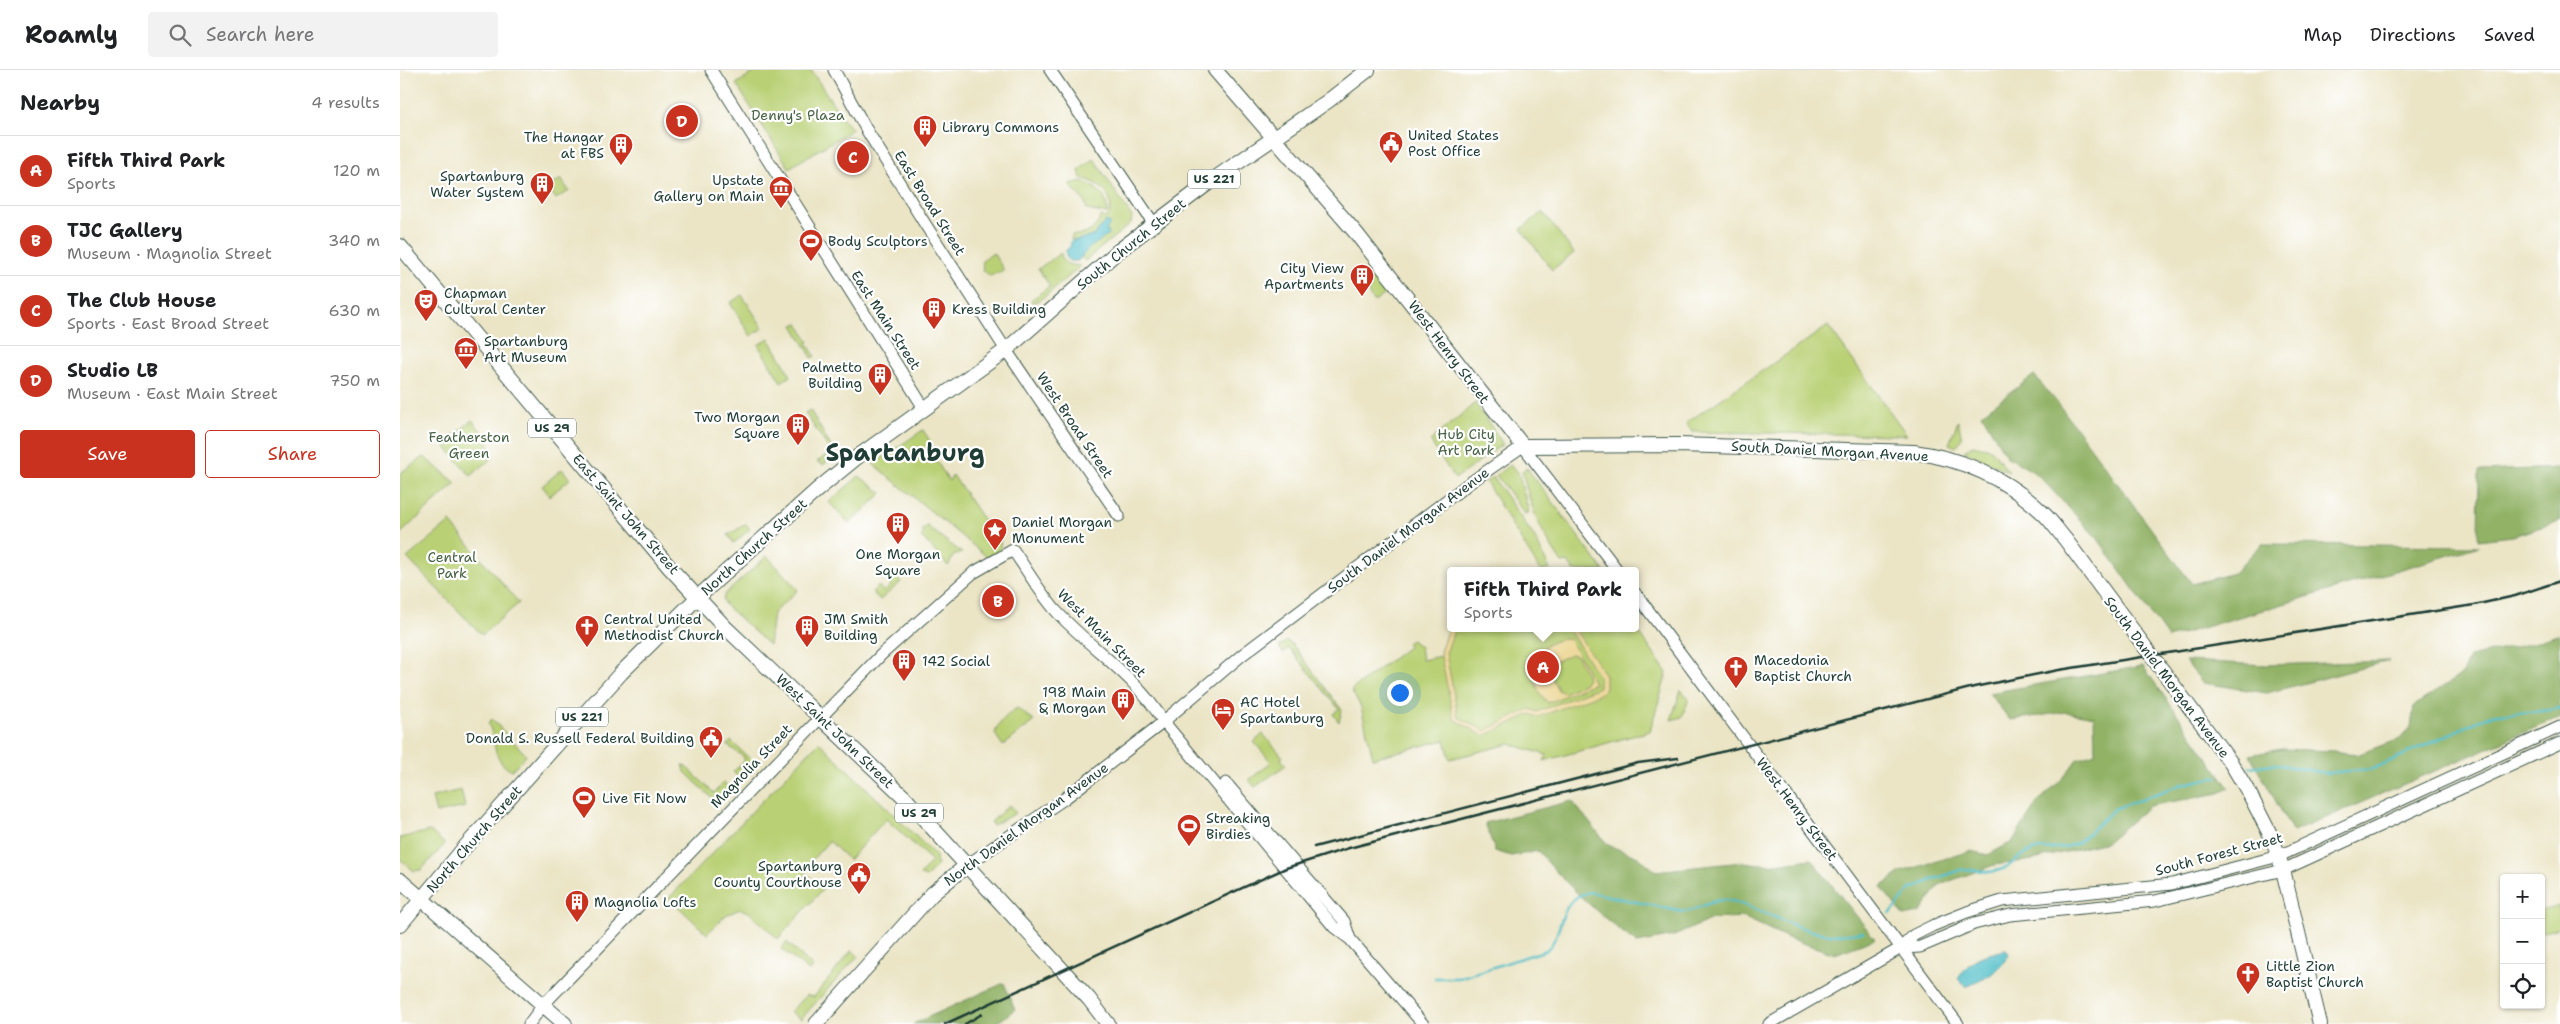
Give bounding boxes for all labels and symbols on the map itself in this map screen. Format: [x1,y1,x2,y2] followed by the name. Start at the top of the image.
[666,102,698,140] pin: D
[751,106,845,124] park label: Denny's Plaza
[912,114,938,148] building icon: Library Commons
[942,118,1059,136] place label: Library Commons
[1408,126,1499,160] place label: United States Post Office
[524,128,604,162] place label: The Hangar at FBS
[1378,130,1404,164] public building icon: United States Post Office
[608,132,634,166] building icon: The Hangar at FBS
[837,138,869,176] pin: C
[890,147,970,259] street label: East Broad Street
[430,167,524,201] place label: Spartanburg Water System
[1188,170,1240,188] road number: US 221
[529,171,555,205] building icon: Spartanburg Water System
[654,171,764,205] place label: Upstate Gallery on Main
[768,175,794,209] museum icon: Upstate Gallery on Main
[1073,194,1189,294] street label: South Church Street
[798,228,824,262] sports icon: Body Sculptors
[828,232,928,250] place label: Body Sculptors
[1264,259,1344,293] place label: City View Apartments
[1349,263,1375,297] building icon: City View Apartments
[847,267,925,373] street label: East Main Street
[444,284,547,318] place label: Chapman Cultural Center
[413,288,439,322] theatre icon: Chapman Cultural Center
[921,296,947,330] building icon: Kress Building
[1404,297,1494,407] street label: West Henry Street
[952,300,1046,318] place label: Kress Building
[484,332,568,366] place label: Spartanburg Art Museum
[453,336,479,370] museum icon: Spartanburg Art Museum
[802,358,862,392] place label: Palmetto Building
[867,362,893,396] building icon: Palmetto Building
[1033,369,1117,481] street label: West Broad Street
[694,408,780,442] place label: Two Morgan Square
[785,412,811,446] building icon: Two Morgan Square
[528,418,576,438] road number: US 29
[1437,425,1495,459] park label: Hub City Art Park
[428,428,510,462] park label: Featherston Green
[826,437,985,469] district label: Spartanburg
[1731,437,1929,465] street label: South Daniel Morgan Avenue
[569,450,683,578] street label: East Saint John Street
[1324,463,1492,597] street label: South Daniel Morgan Avenue
[697,495,811,599] street label: North Church Street
[885,511,911,545] building icon: One Morgan Square
[1012,513,1113,547] place label: Daniel Morgan Monument
[982,517,1008,551] place icon: Daniel Morgan Monument
[856,545,941,579] place label: One Morgan Square
[427,548,477,582] park label: Central Park
[982,582,1014,620] pin: B
[1054,585,1150,681] street label: West Main Street
[2100,593,2234,761] street label: South Daniel Morgan Avenue
[604,610,724,644] place label: Central United Methodist Church
[824,610,889,644] place label: JM Smith Building
[574,614,600,648] church icon: Central United Methodist Church
[794,614,820,648] building icon: JM Smith Building
[891,648,917,682] building icon: 142 Social
[1527,648,1559,686] pin: A
[1754,651,1852,685] place label: Macedonia Baptist Church
[922,652,991,670] place label: 142 Social
[1723,655,1749,689] church icon: Macedonia Baptist Church
[772,670,898,792] street label: West Saint John Street
[1387,680,1413,706] your location
[1039,683,1106,717] place label: 198 Main & Morgan
[1110,687,1136,721] building icon: 198 Main & Morgan
[1240,693,1324,727] place label: AC Hotel Spartanburg
[1210,697,1236,731] hotel icon: AC Hotel Spartanburg
[556,708,608,726] road number: US 221
[706,720,796,812] street label: Magnolia Street
[698,725,724,759] public building icon: Donald S. Russell Federal Building
[466,729,694,747] place label: Donald S. Russell Federal Building
[1752,754,1842,864] street label: West Henry Street
[940,758,1112,890] street label: North Daniel Morgan Avenue
[422,782,526,896] street label: North Church Street
[571,785,597,819] sports icon: Live Fit Now
[602,789,687,807] place label: Live Fit Now
[895,804,943,822] road number: US 29
[1206,809,1270,843] place label: Streaking Birdies
[1176,813,1202,847] sports icon: Streaking Birdies
[2153,828,2285,880] street label: South Forest Street
[714,857,842,891] place label: Spartanburg County Courthouse
[846,861,872,895] public building icon: Spartanburg County Courthouse
[564,889,590,923] building icon: Magnolia Lofts
[594,893,697,911] place label: Magnolia Lofts
[2266,957,2364,991] place label: Little Zion Baptist Church
[2235,961,2261,995] church icon: Little Zion Baptist Church

